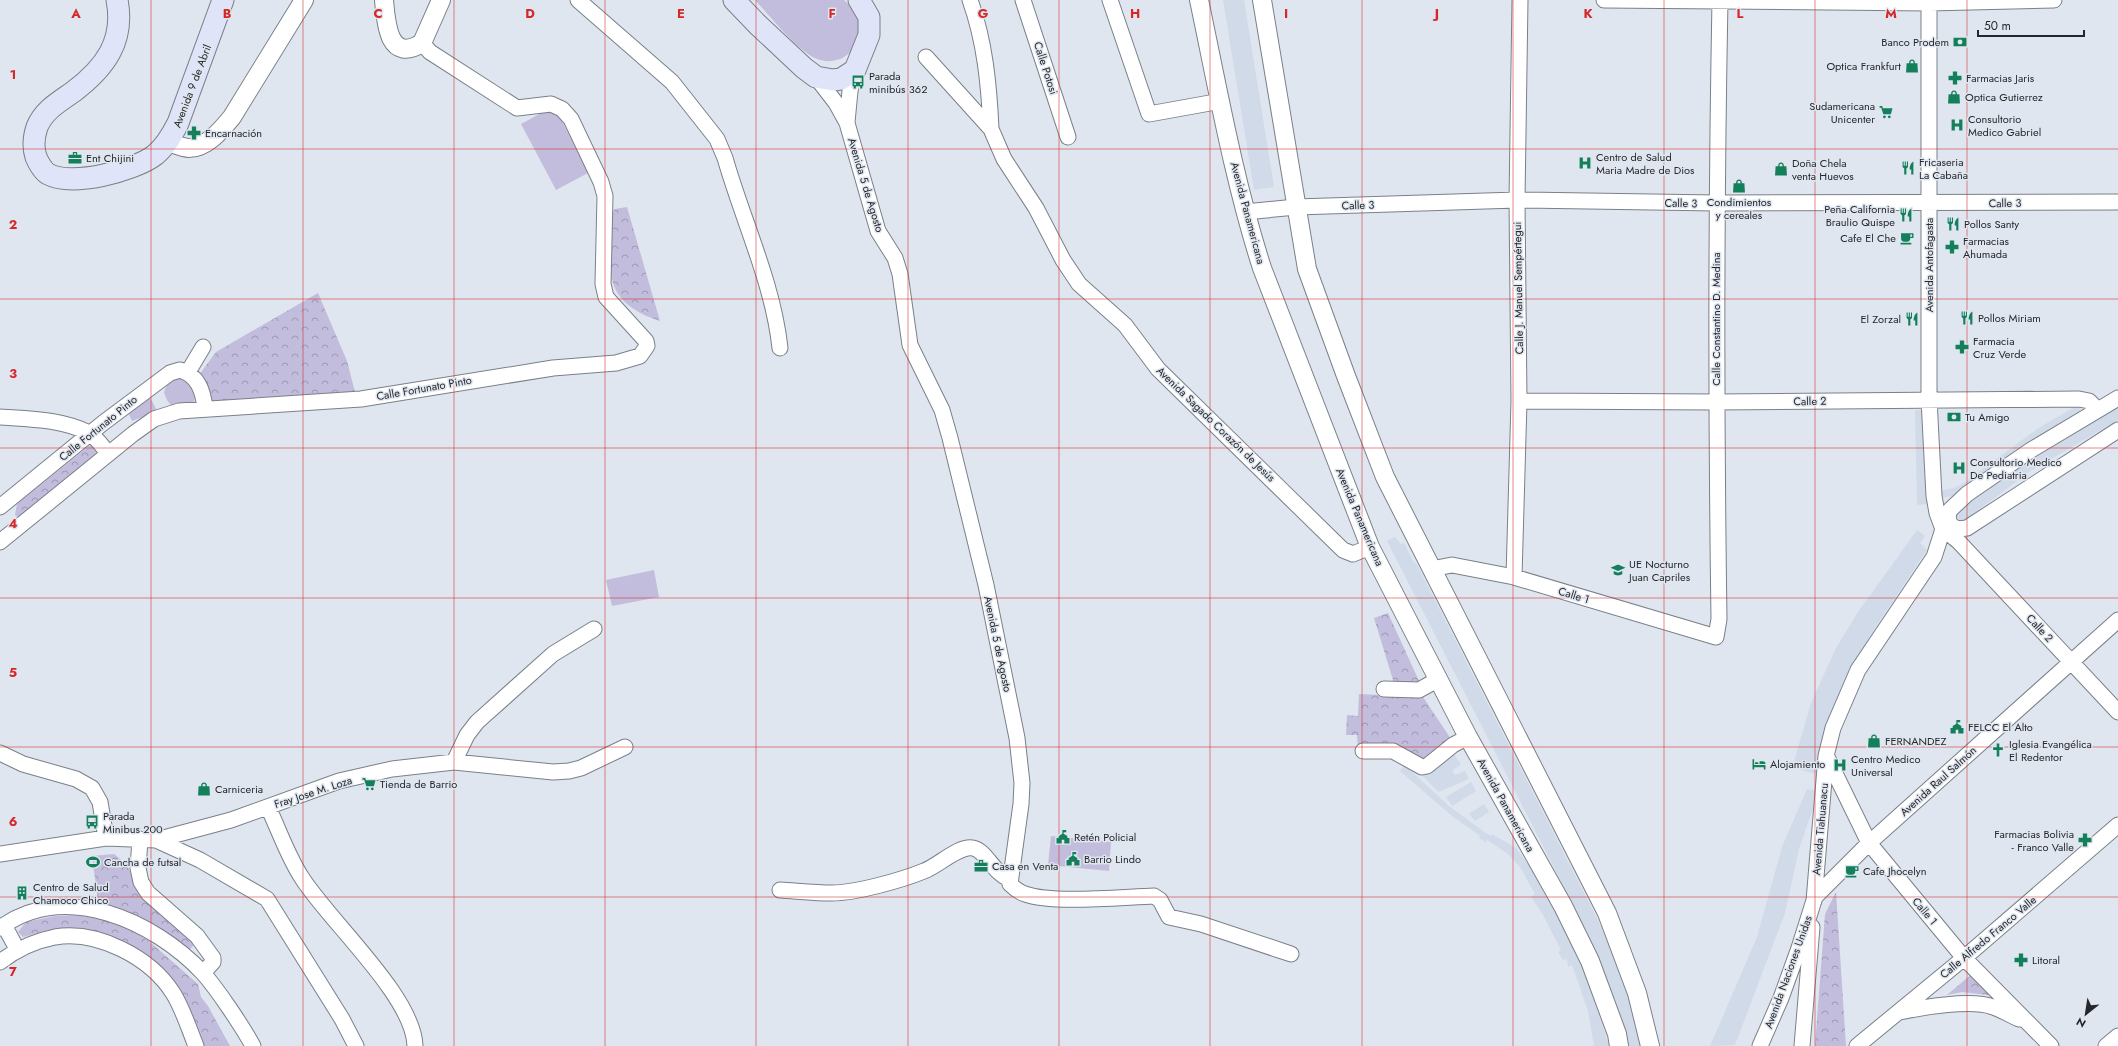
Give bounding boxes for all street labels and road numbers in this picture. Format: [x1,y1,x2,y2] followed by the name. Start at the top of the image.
[1030,40,1062,97] street label: Calle Potosi
[169,42,215,130] street label: Avenida 9 de Abril
[844,136,888,234] street label: Avenida 5 de Agosto
[1227,160,1269,266] street label: Avenida Panamericana
[1664,195,1698,211] street label: Calle 3
[1988,195,2022,211] street label: Calle 3
[1341,196,1375,214] street label: Calle 3
[1921,218,1937,312] street label: Avenida Antofagasta
[1509,221,1527,354] street label: Calle J. Manuel Sempértegui
[1708,252,1724,386] street label: Calle Constantino D. Medina
[1153,363,1279,486] street label: Avenida Sagado Corazón de Jesús
[375,372,473,404] street label: Calle Fortunato Pinto
[55,391,141,465] street label: Calle Fortunato Pinto
[1793,393,1827,409] street label: Calle 2
[1332,466,1388,568] street label: Avenida Panamericana
[1556,583,1592,607] street label: Calle 1
[980,594,1016,694] street label: Avenida 5 de Agosto
[2023,610,2057,646] street label: Calle 2
[1896,742,1980,820] street label: Avenida Raul Salmón
[1474,755,1538,855] street label: Avenida Panamericana
[272,772,354,812] street label: Fray Jose M. Loza
[1808,782,1832,876] street label: Avenida Tiahuanacu
[1936,892,2040,982] street label: Calle Alfredo Franco Valle
[1909,894,1941,928] street label: Calle 1
[1760,913,1816,1031] street label: Avenida Naciones Unidas

